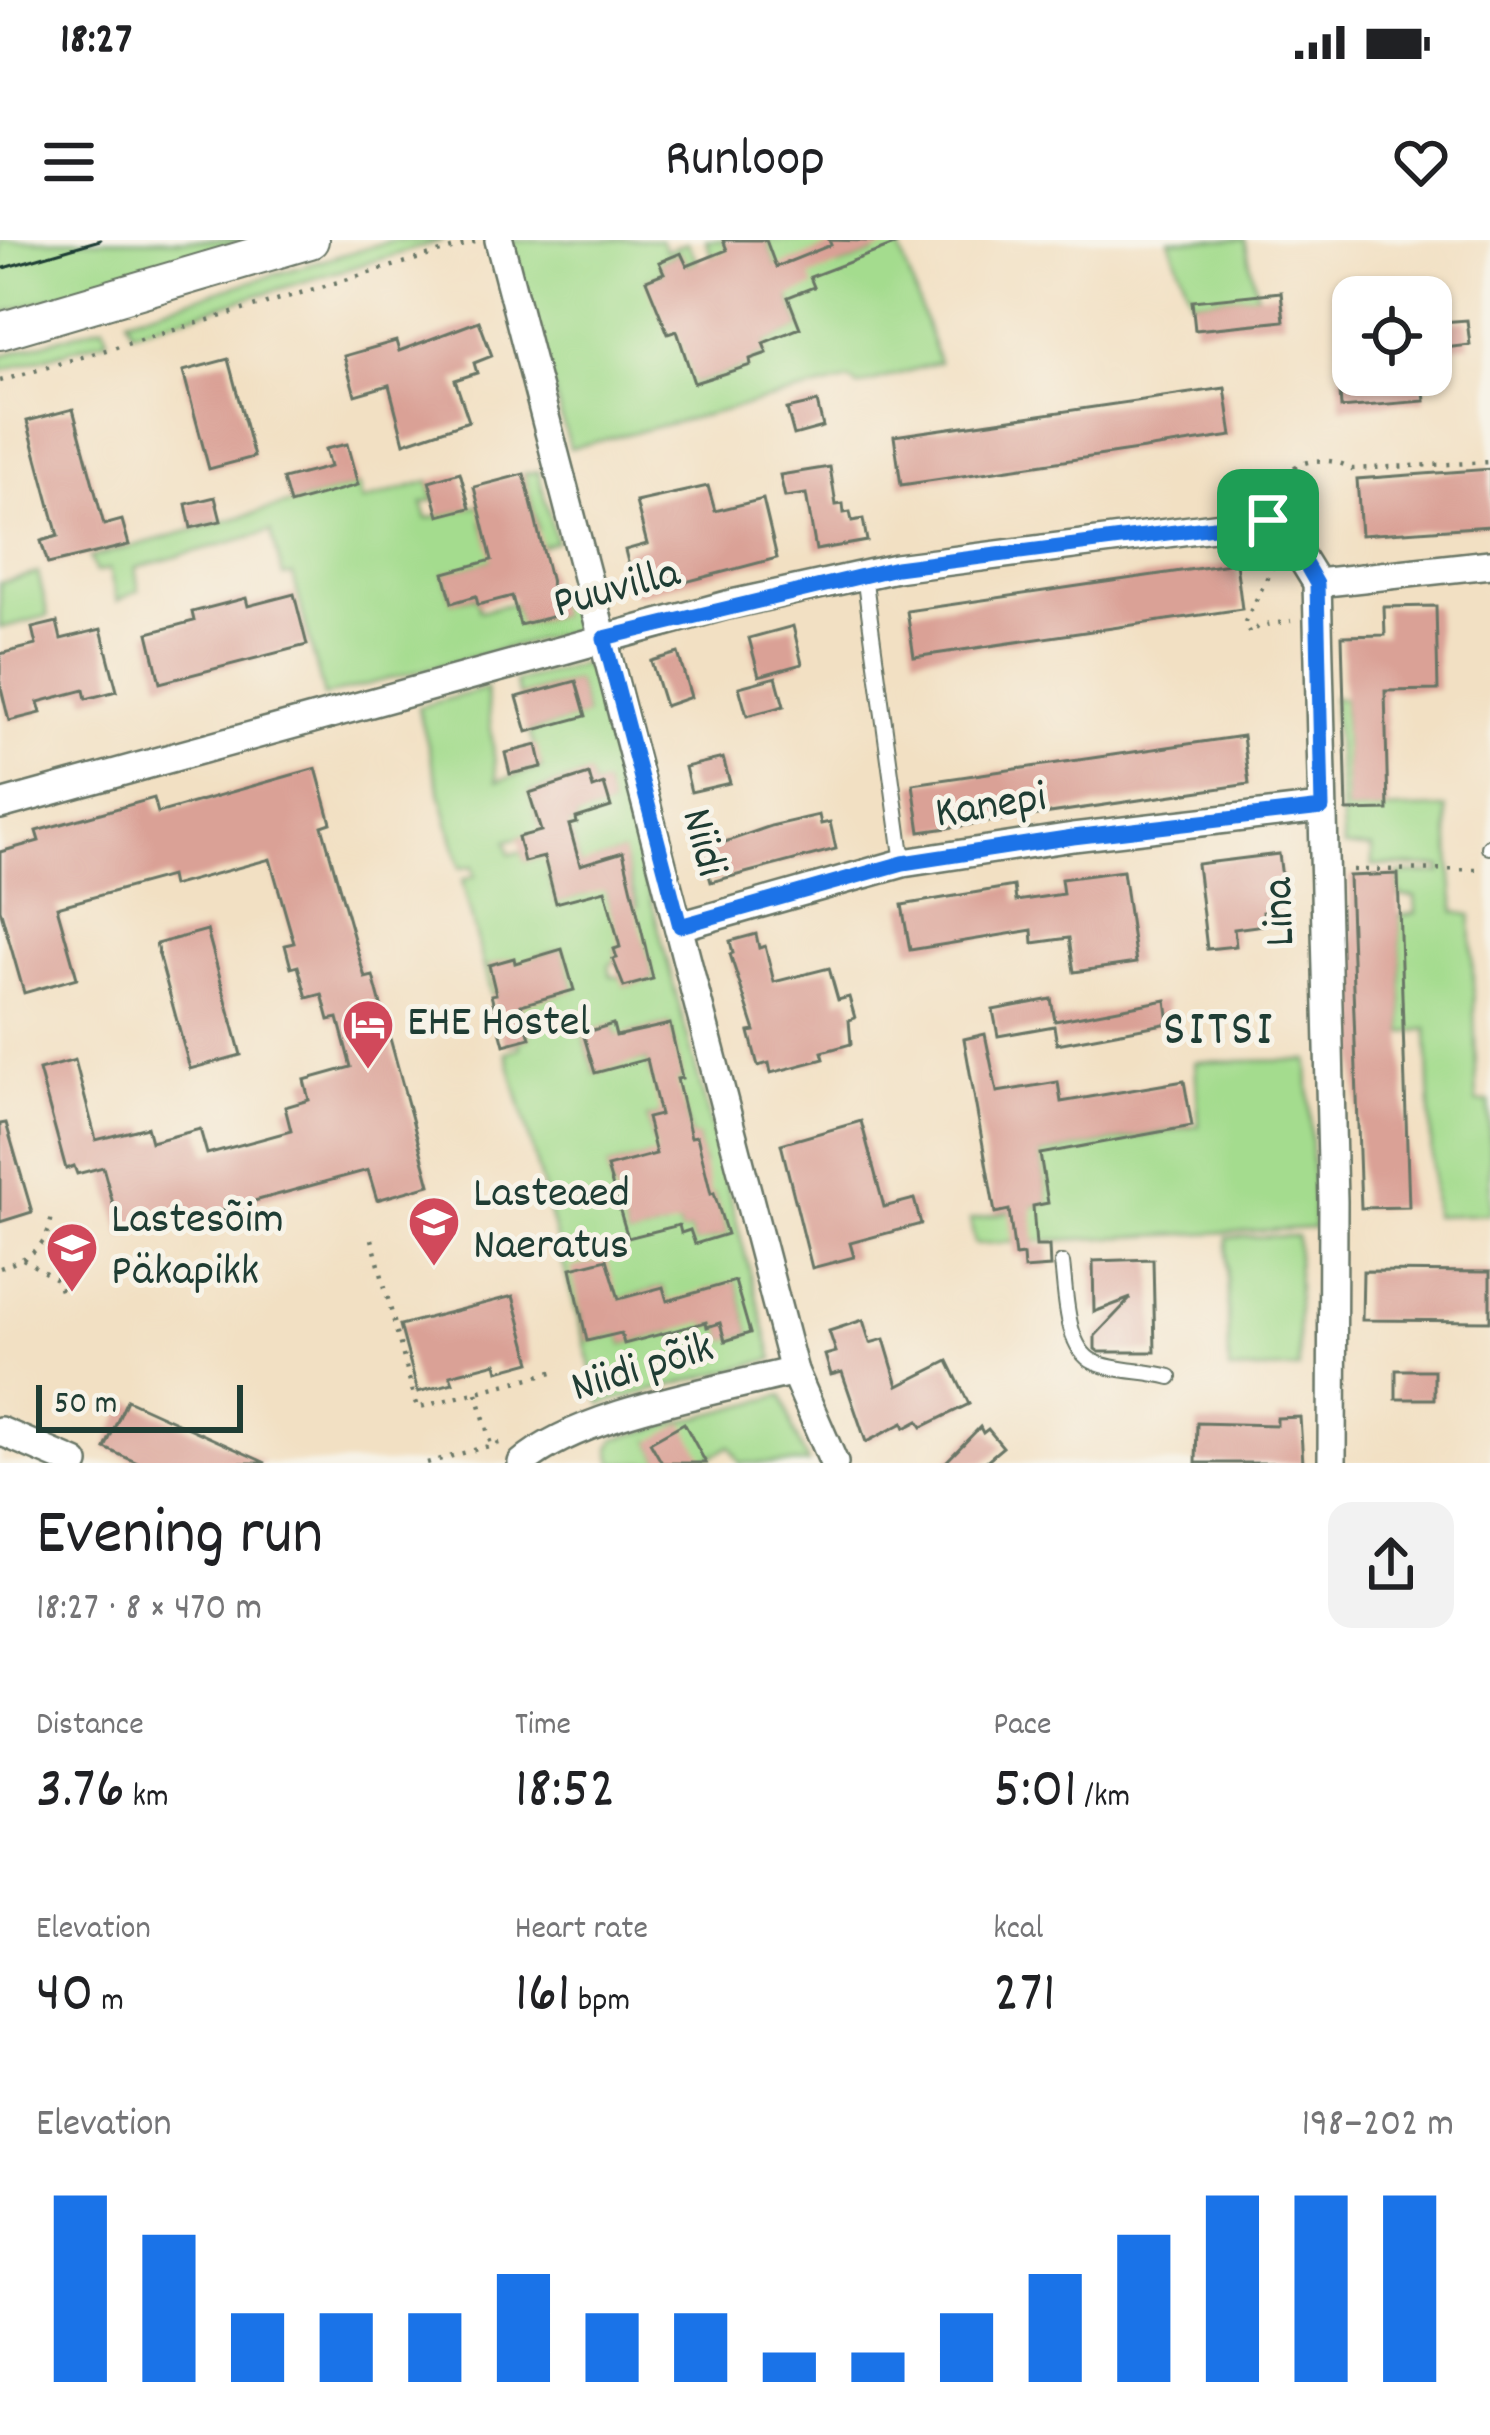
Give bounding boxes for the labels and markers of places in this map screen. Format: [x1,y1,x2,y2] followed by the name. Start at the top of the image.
[1217,469,1319,571] pin
[407,993,591,1057] place label: EHE Hostel
[340,997,396,1071] hotel icon: EHE Hostel
[473,1164,630,1280] place label: Lasteaed Naeratus
[111,1190,284,1306] place label: Lastesõim Päkapikk
[406,1194,462,1268] school or university icon: Lasteaed Naeratus
[44,1220,100,1294] school or university icon: Lastesõim Päkapikk

